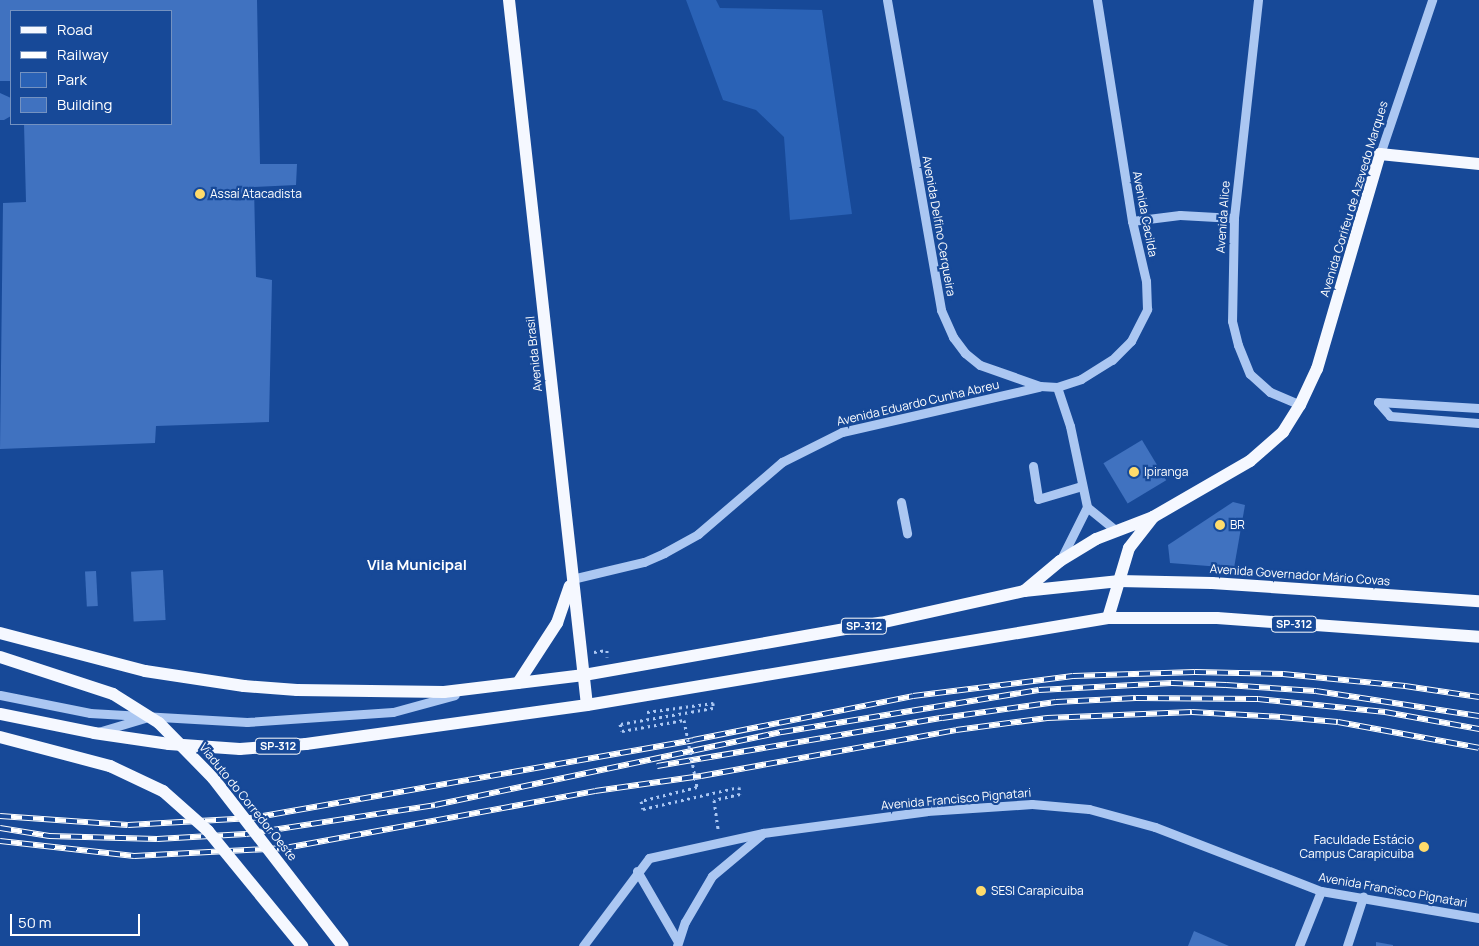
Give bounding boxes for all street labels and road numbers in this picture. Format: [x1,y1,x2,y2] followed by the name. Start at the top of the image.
[1317,99,1391,299] street label: Avenida Corifeu de Azevedo Marques
[920,155,958,297] street label: Avenida Delfino Cerqueira
[1130,170,1160,258] street label: Avenida Cacilda
[1213,180,1233,254] street label: Avenida Alice
[523,315,545,393] street label: Avenida Brasil
[835,377,1001,429] street label: Avenida Eduardo Cunha Abreu
[1209,562,1391,588] street label: Avenida Governador Mário Covas
[1270,616,1318,632] road number: SP-312
[840,618,888,634] road number: SP-312
[254,738,302,754] road number: SP-312
[196,740,300,864] street label: Viaduto do Corredor Oeste
[880,785,1032,813] street label: Avenida Francisco Pignatari
[1317,870,1469,910] street label: Avenida Francisco Pignatari

